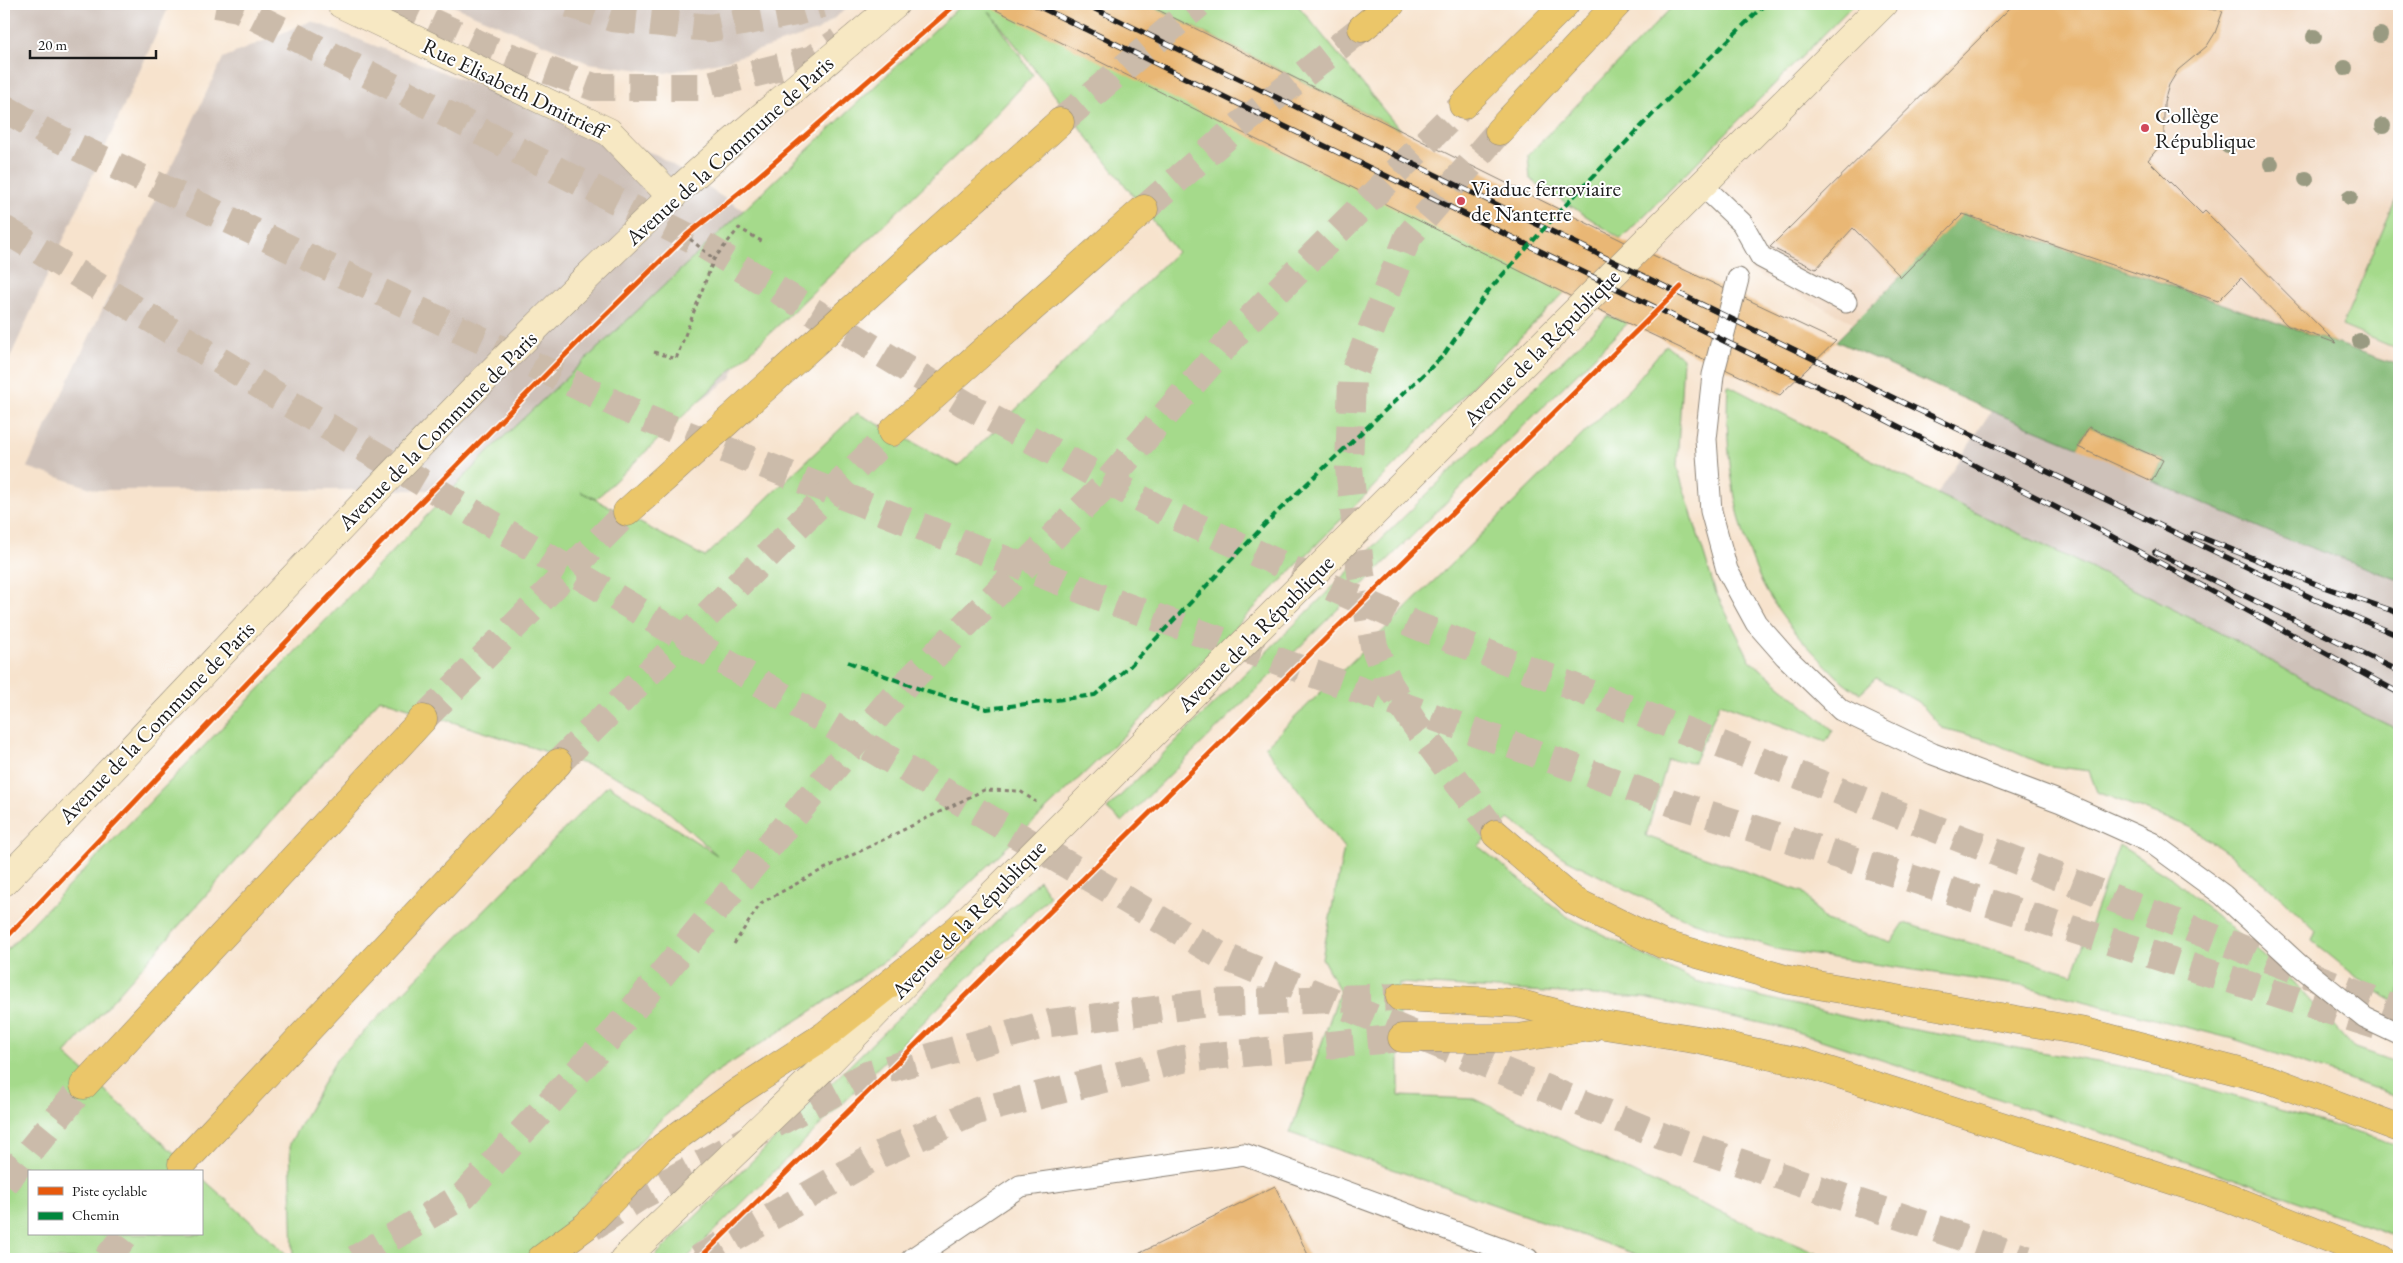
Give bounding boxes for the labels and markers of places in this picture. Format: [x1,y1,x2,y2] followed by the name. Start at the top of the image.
[2155,101,2256,155] place label: Collège République
[2139,122,2151,134] marker: Collège République
[1471,174,1621,228] place label: Viaduc ferroviaire de Nanterre
[1455,195,1467,207] marker: Viaduc ferroviaire de Nanterre

